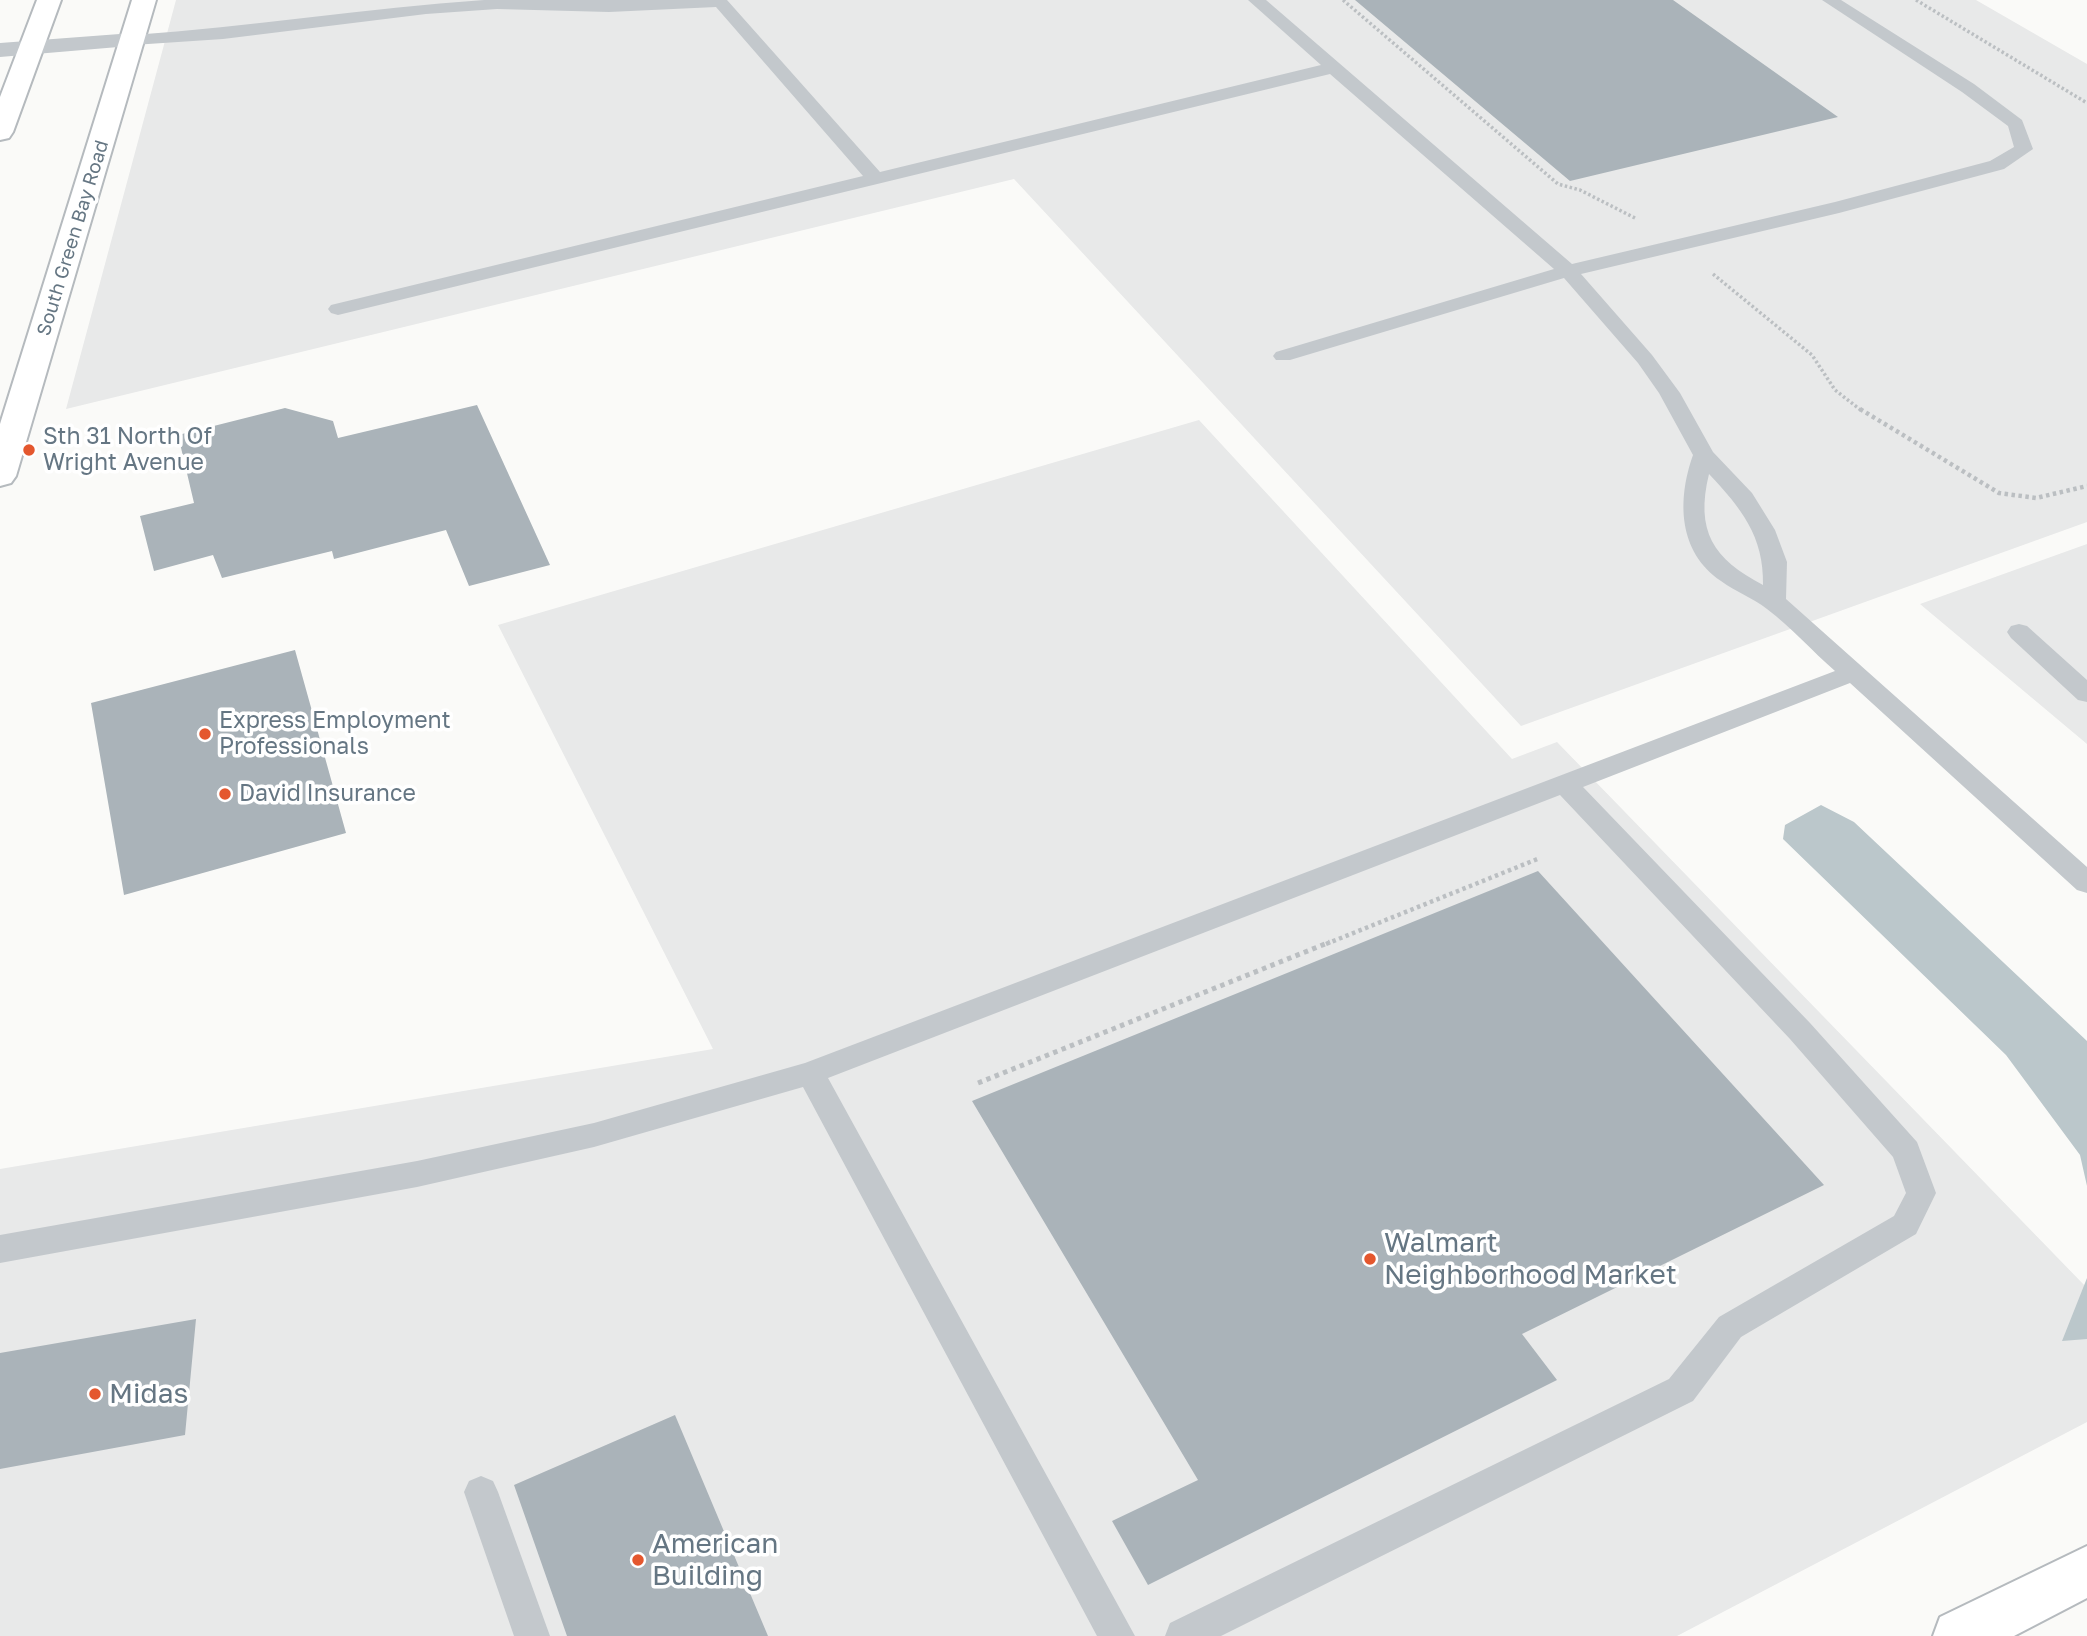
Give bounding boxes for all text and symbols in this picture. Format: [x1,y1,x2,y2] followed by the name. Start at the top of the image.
[32,138,114,338] street label: South Green Bay Road
[43,423,212,477] place label: Sth 31 North Of Wright Avenue
[21,442,37,458] marker: Sth 31 North Of Wright Avenue
[219,707,451,761] place label: Express Employment Professionals
[197,726,213,742] marker: Express Employment Professionals
[239,780,416,808] place label: David Insurance
[217,786,233,802] marker: David Insurance
[1384,1226,1677,1292] place label: Walmart Neighborhood Market
[1362,1251,1378,1267] marker: Walmart Neighborhood Market
[109,1377,188,1411] place label: Midas
[87,1386,103,1402] marker: Midas
[652,1527,779,1593] place label: American Building
[630,1552,646,1568] marker: American Building

